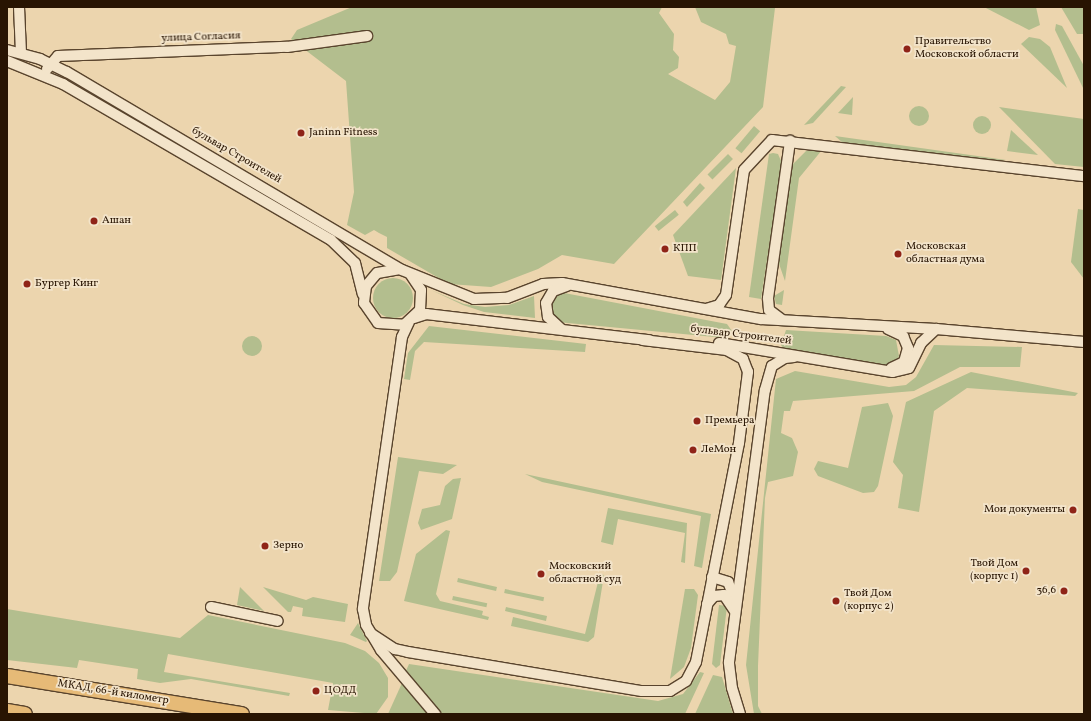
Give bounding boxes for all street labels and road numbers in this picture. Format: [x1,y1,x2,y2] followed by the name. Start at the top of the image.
[161,30,241,46] street label: улица Согласия
[189,125,283,187] street label: бульвар Строителей
[690,323,792,349] street label: бульвар Строителей
[57,678,169,708] street label: МКАД, 66-й километр

